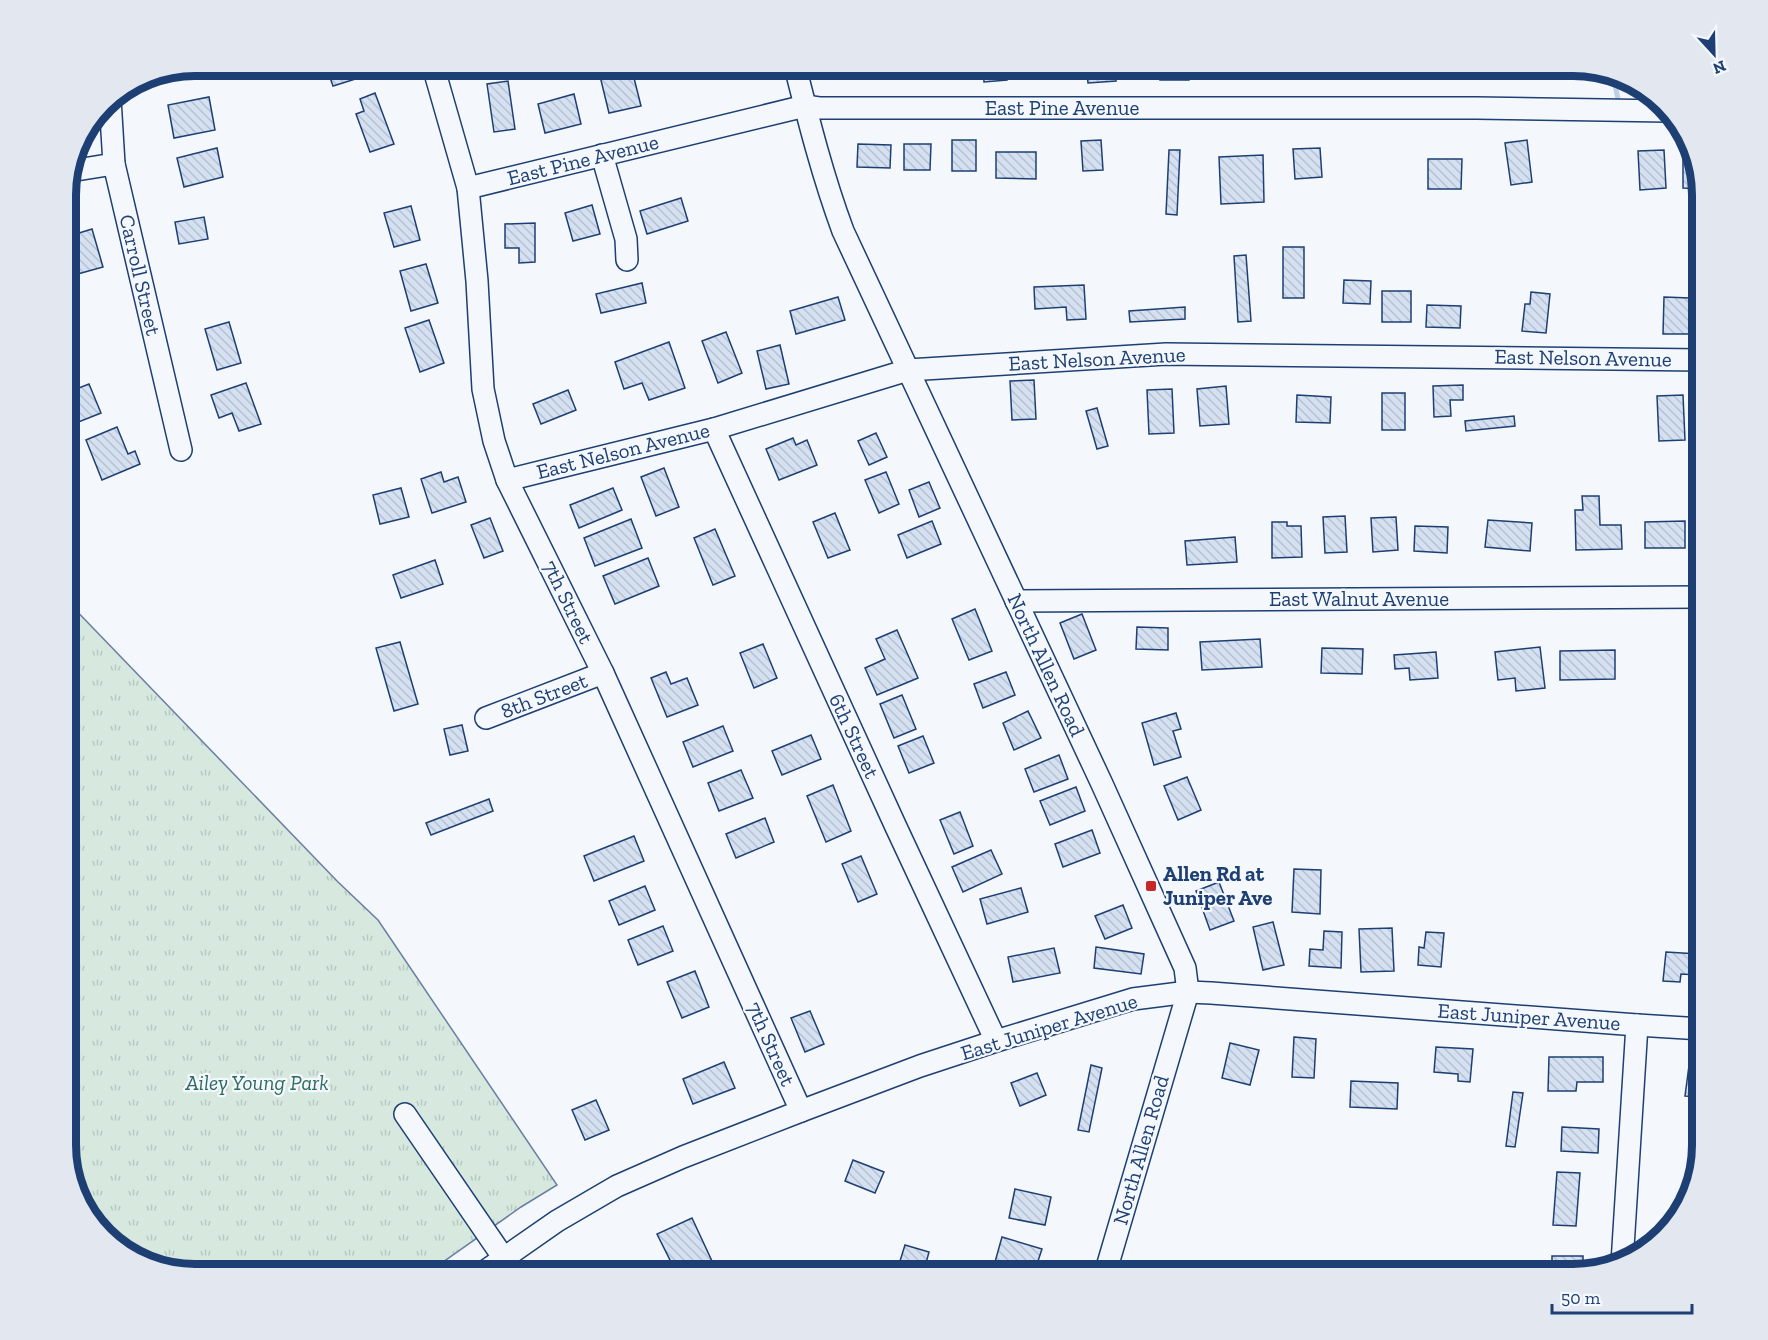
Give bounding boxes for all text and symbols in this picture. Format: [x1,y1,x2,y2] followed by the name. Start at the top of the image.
[1684,24,1744,84] north arrow
[1710,56,1729,79] text: N
[985,95,1140,120] street label: East Pine Avenue
[505,129,661,190] street label: East Pine Avenue
[114,212,167,338] street label: Carroll Street
[1008,341,1186,376] street label: East Nelson Avenue
[1494,343,1672,372] street label: East Nelson Avenue
[534,417,712,484] street label: East Nelson Avenue
[538,556,599,648] street label: 7th Street
[1269,586,1449,611] street label: East Walnut Avenue
[1002,589,1091,741] street label: North Allen Road
[497,668,591,723] street label: 8th Street
[824,689,885,782] street label: 6th Street
[1163,861,1272,910] place label: Allen Rd at Juniper Ave
[1144,879,1158,893] marker: Allen Rd at Juniper Ave
[958,988,1140,1065] street label: East Juniper Avenue
[742,998,801,1090] street label: 7th Street
[1437,998,1621,1035] street label: East Juniper Avenue
[184,1070,329,1095] park label: Ailey Young Park
[1107,1072,1174,1228] street label: North Allen Road
[1552,1277,1692,1315] scale bar
[1561,1287,1601,1309] text: 50 m

